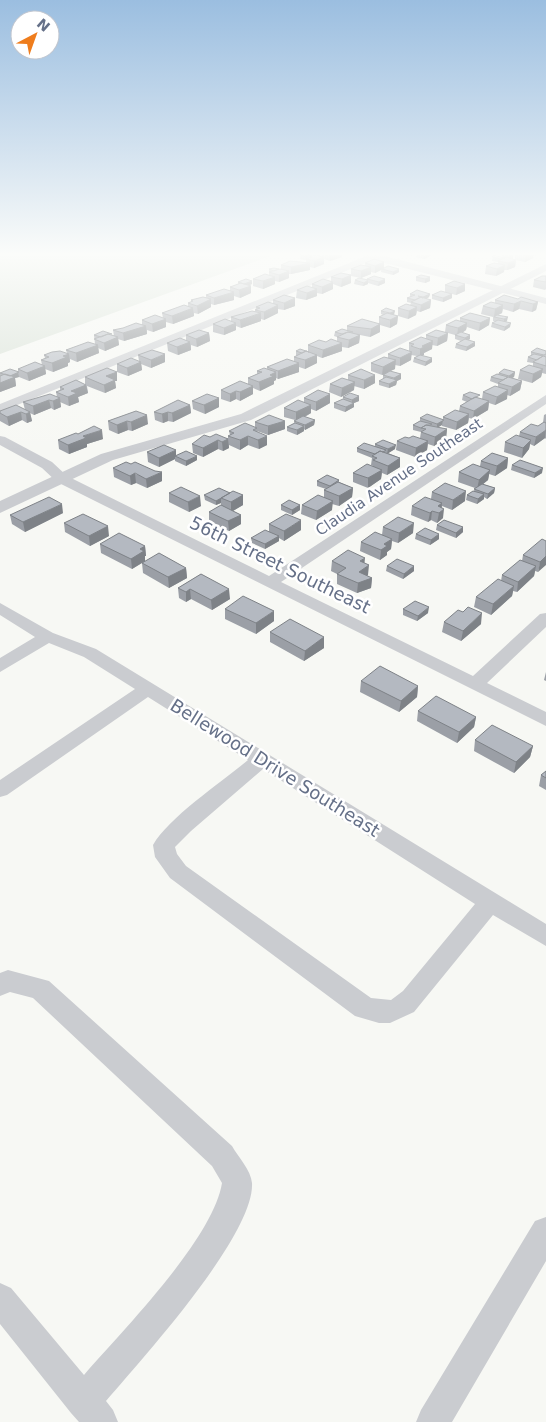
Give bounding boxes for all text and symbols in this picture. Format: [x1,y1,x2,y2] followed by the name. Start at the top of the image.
[10,10,60,60] north arrow
[34,15,53,35] text: N
[312,414,486,540] street label: Claudia Avenue Southeast
[186,512,374,617] street label: 56th Street Southeast
[167,694,384,841] street label: Bellewood Drive Southeast

